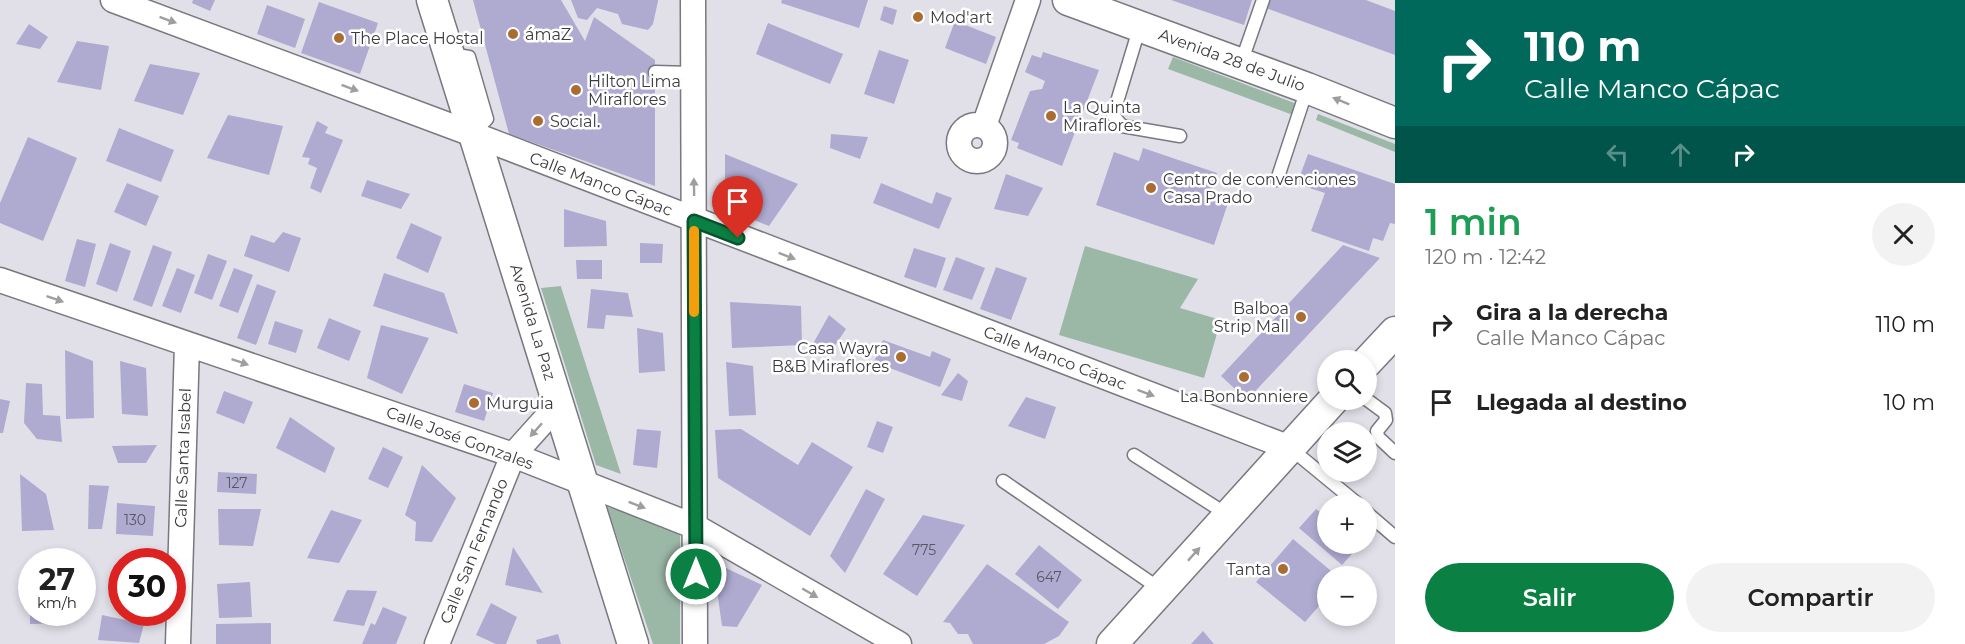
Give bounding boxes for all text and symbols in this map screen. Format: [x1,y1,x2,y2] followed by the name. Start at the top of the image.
[930,8,992,27] place label: Mod'art
[911,10,925,24] marker: Mod'art
[159,16,177,26] one-way arrow
[1524,20,1641,72] text: 110 m
[1425,24,1503,102] icon: right
[525,25,571,44] place label: ámaZ
[1156,25,1308,95] street label: Avenida 28 de Julio
[506,27,520,41] marker: ámaZ
[351,29,484,48] place label: The Place Hostal
[332,31,346,45] marker: The Place Hostal
[588,72,681,109] place label: Hilton Lima Miraflores
[1524,72,1780,105] text: Calle Manco Cápac
[569,83,583,97] marker: Hilton Lima Miraflores
[341,84,359,94] one-way arrow
[1332,96,1350,105] one-way arrow
[1063,98,1141,135] place label: La Quinta Miraflores
[1044,109,1058,123] marker: La Quinta Miraflores
[550,112,600,131] place label: Social.
[531,114,545,128] marker: Social.
[1601,138,1634,171] icon: left
[1664,138,1697,171] icon: ahead
[1727,138,1760,171] icon: right
[527,148,675,220] street label: Calle Manco Cápac
[1163,170,1356,207] place label: Centro de convenciones Casa Prado
[712,176,763,238] pin
[689,177,698,196] one-way arrow
[1144,181,1158,195] marker: Centro de convenciones Casa Prado
[721,185,754,218] icon: arrive
[1425,200,1522,244] text: 1 min
[1872,203,1935,266] button: close
[1425,245,1546,269] text: 120 m · 12:42
[778,252,796,262] one-way arrow
[506,262,560,382] street label: Avenida La Paz
[46,295,64,304] one-way arrow
[1214,299,1289,336] place label: Balboa Strip Mall
[1476,299,1668,326] text: Gira a la derecha
[1425,308,1458,341] icon: right
[1294,310,1308,324] marker: Balboa Strip Mall
[1875,311,1935,338] text: 110 m
[981,322,1129,394] street label: Calle Manco Cápac
[1476,326,1666,350] text: Calle Manco Cápac
[772,339,889,376] place label: Casa Wayra B&B Miraflores
[894,350,908,364] marker: Casa Wayra B&B Miraflores
[1317,350,1377,626] map controls
[1317,350,1377,410] button: search
[231,358,249,367] one-way arrow
[1237,370,1251,384] marker: La Bonbonniere
[1425,386,1458,419] icon: arrive
[1180,387,1308,406] place label: La Bonbonniere
[171,388,195,528] street label: Calle Santa Isabel
[1137,388,1155,398] one-way arrow
[1476,389,1687,416] text: Llegada al destino
[1883,389,1935,416] text: 10 m
[486,394,554,413] place label: Murguia
[467,396,481,410] marker: Murguia
[384,402,536,474] street label: Calle José Gonzales
[529,422,543,436] one-way arrow
[1317,422,1377,482] button: layers
[226,474,248,492] house number: 127
[436,476,512,626] street label: Calle San Fernando
[1317,494,1377,554] button: +
[628,501,646,510] one-way arrow
[124,511,146,529] house number: 130
[912,541,936,559] house number: 775
[664,542,728,606] position arrow
[1187,547,1200,562] one-way arrow
[108,548,186,626] speed limit sign: 30
[1226,560,1271,579] place label: Tanta
[39,561,75,598] text: 27
[1276,562,1290,576] marker: Tanta
[1425,563,1674,632] button: Salir
[1686,563,1935,632] button: Compartir
[1317,566,1377,626] button: −
[1036,568,1062,586] house number: 647
[802,588,819,598] one-way arrow
[37,593,77,612] text: km/h

